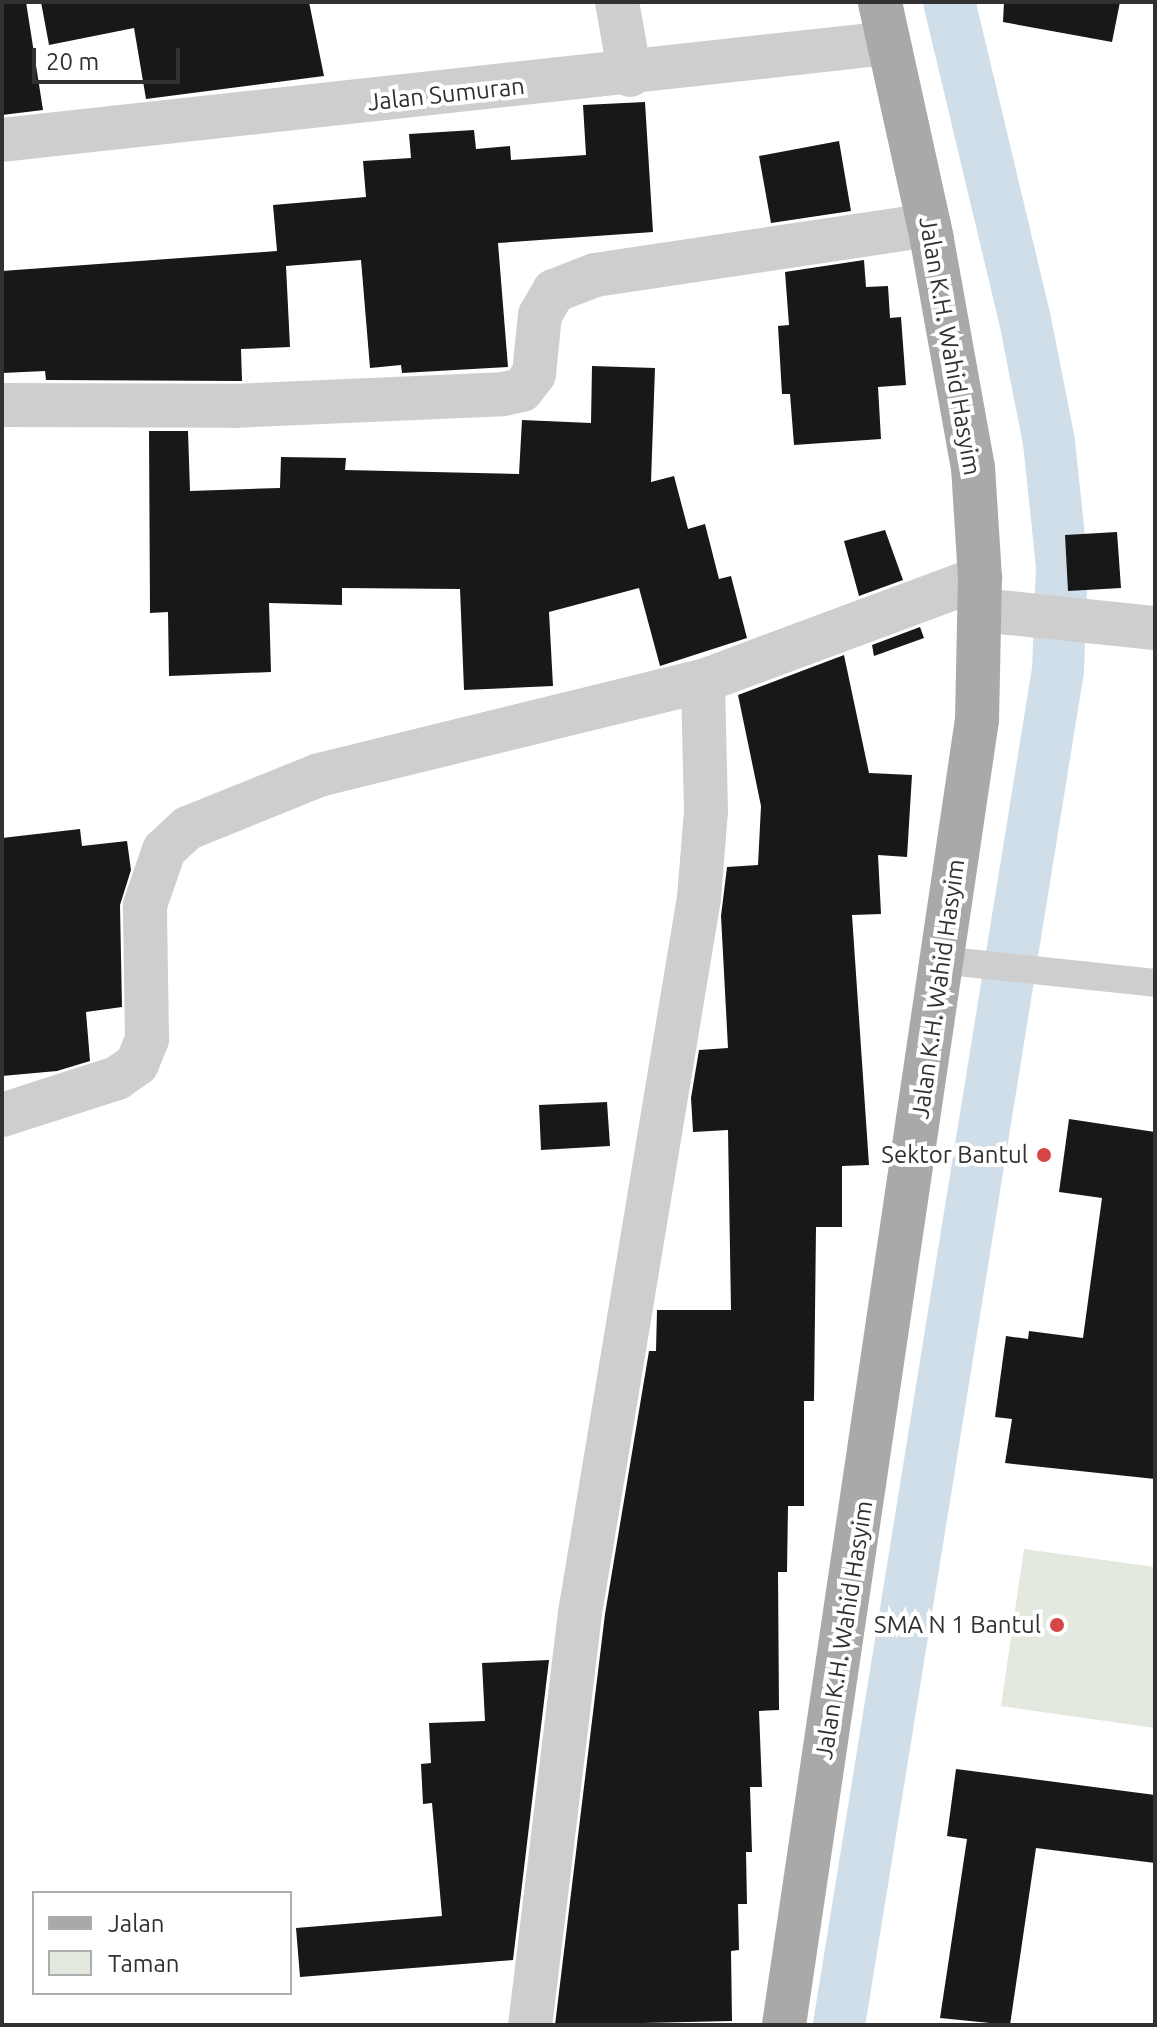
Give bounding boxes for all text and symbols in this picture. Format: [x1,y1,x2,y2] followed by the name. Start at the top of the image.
[36,32,184,82] scale bar
[46,48,99,75] text: 20 m
[366,71,526,117] street label: Jalan Sumuran
[913,215,987,477] street label: Jalan K.H. Wahid Hasyim
[906,857,970,1121] street label: Jalan K.H. Wahid Hasyim
[881,1141,1028,1169] place label: Sektor Bantul
[1035,1146,1053,1164] marker: Sektor Bantul
[809,1498,879,1762] street label: Jalan K.H. Wahid Hasyim
[874,1611,1041,1639] place label: SMA N 1 Bantul
[1048,1616,1066,1634] marker: SMA N 1 Bantul
[32,1891,292,1995] legend
[108,1910,165,1937] text: Jalan
[108,1950,180,1977] text: Taman

